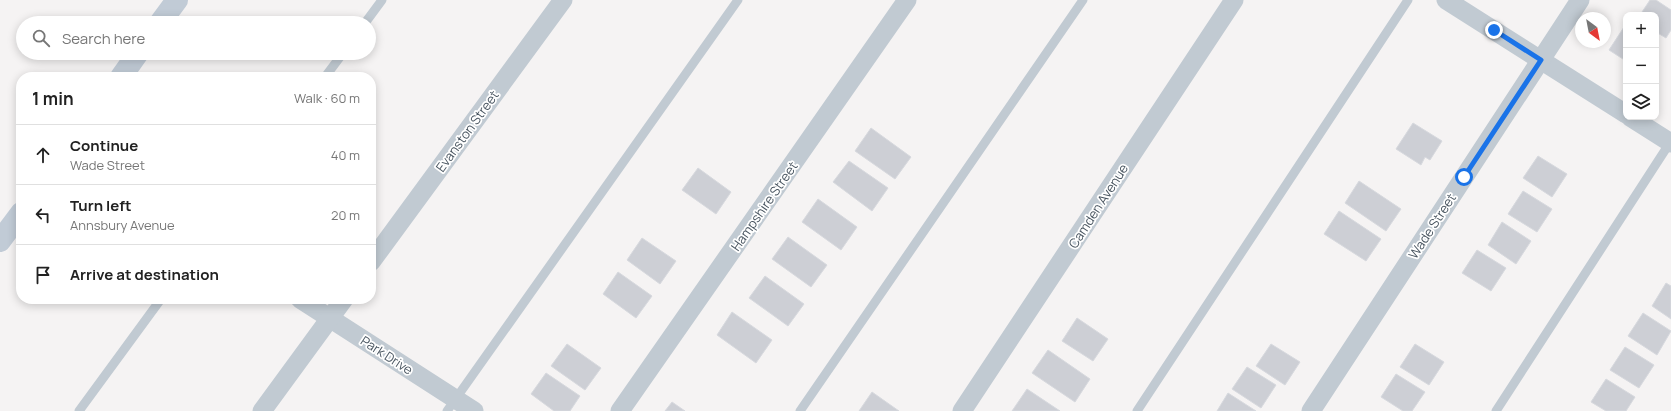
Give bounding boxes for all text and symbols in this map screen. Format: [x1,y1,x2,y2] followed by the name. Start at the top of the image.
[1575,12,1611,48] north arrow
[1623,12,1659,120] map controls
[1623,12,1659,48] button: +
[16,16,376,60] search box
[1485,21,1503,39] route end
[30,27,52,49] icon: search
[62,28,145,49] text: Search here
[1623,48,1659,84] button: −
[1623,84,1659,120] button: layers
[32,87,74,110] text: 1 min
[431,87,503,175] street label: Evanston Street
[294,89,360,107] text: Walk · 60 m
[70,135,138,156] text: Continue
[32,144,54,166] icon: ahead
[331,146,360,164] text: 40 m
[70,156,145,174] text: Wade Street
[726,158,802,254] street label: Hampshire Street
[1064,160,1132,252] street label: Camden Avenue
[1455,168,1473,186] route start
[1404,190,1460,262] street label: Wade Street
[70,195,132,216] text: Turn left
[32,204,54,226] icon: left
[331,206,360,224] text: 20 m
[70,216,175,234] text: Annsbury Avenue
[32,264,54,286] icon: arrive
[70,264,219,285] text: Arrive at destination
[357,331,417,379] street label: Park Drive

